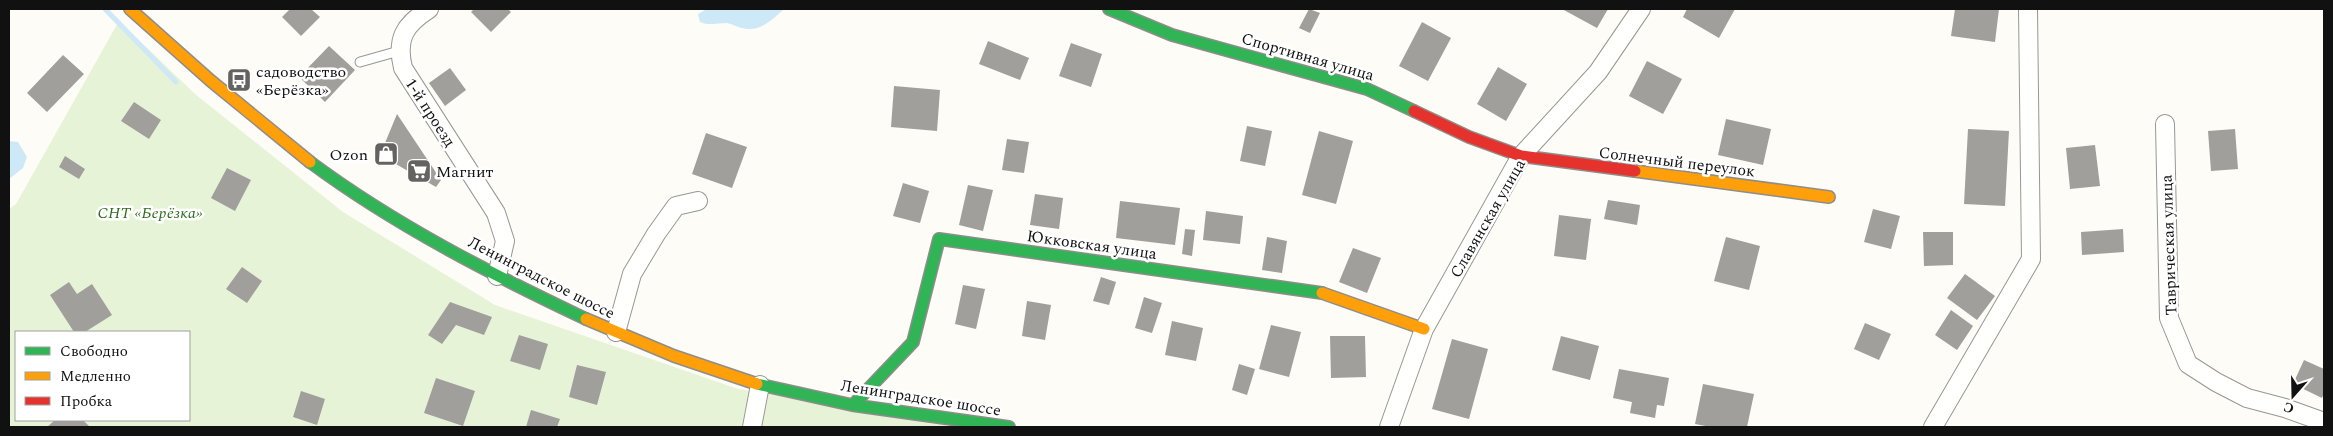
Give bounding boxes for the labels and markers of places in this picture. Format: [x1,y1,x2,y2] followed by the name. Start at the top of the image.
[256,60,346,102] place label: садоводство «Берёзка»
[226,67,252,93] bus stop icon: садоводство «Берёзка»
[373,141,399,167] shop icon: Ozon
[330,143,368,167] place label: Ozon
[406,158,432,184] supermarket icon: Магнит
[436,160,494,184] place label: Магнит

